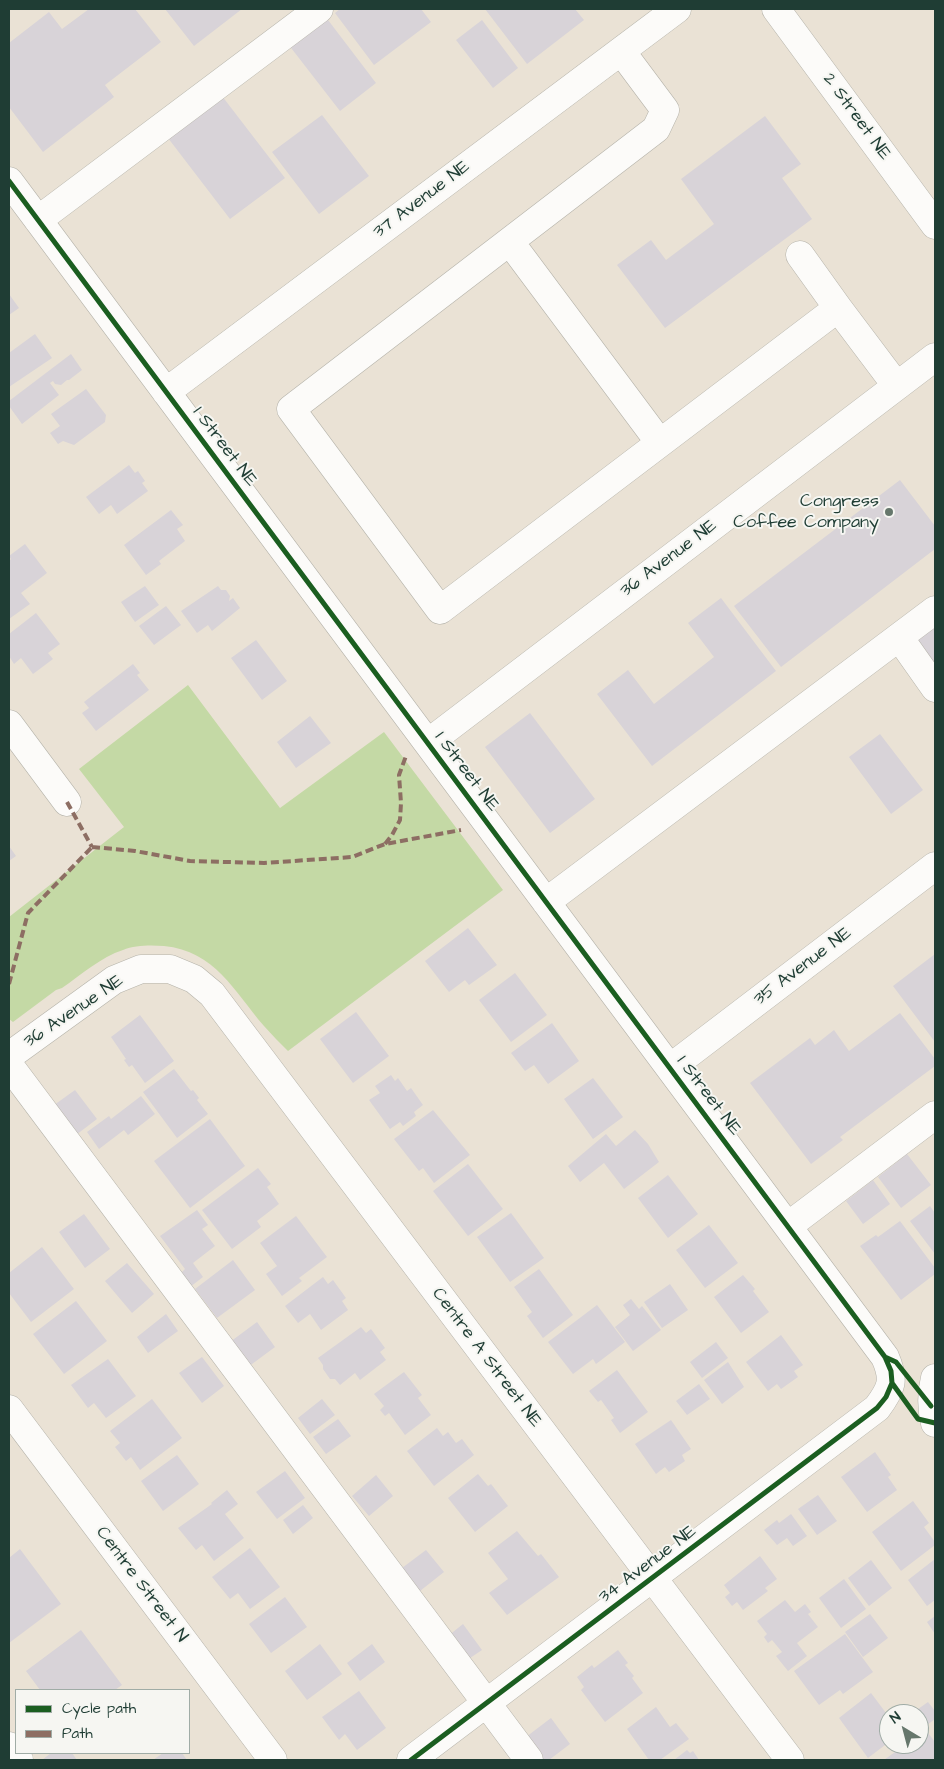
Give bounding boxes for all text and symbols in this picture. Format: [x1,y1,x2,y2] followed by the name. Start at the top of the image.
[817,69,895,165] street label: 2 Street NE
[370,157,474,243] street label: 37 Avenue NE
[187,403,261,491] street label: 1 Street NE
[733,491,879,534] place label: Congress Coffee Company
[883,506,895,518] marker: Congress Coffee Company
[616,516,722,602] street label: 36 Avenue NE
[429,728,503,816] street label: 1 Street NE
[750,923,856,1011] street label: 35 Avenue NE
[20,971,128,1053] street label: 36 Avenue NE
[671,1052,745,1140] street label: 1 Street NE
[427,1284,545,1432] street label: Centre A Street NE
[595,1521,701,1609] street label: 34 Avenue NE
[90,1523,192,1647] street label: Centre Street N
[15,1689,190,1754] legend
[62,1698,136,1719] text: Cycle path
[879,1704,929,1754] north arrow
[886,1707,905,1728] text: N
[62,1723,93,1744] text: Path

